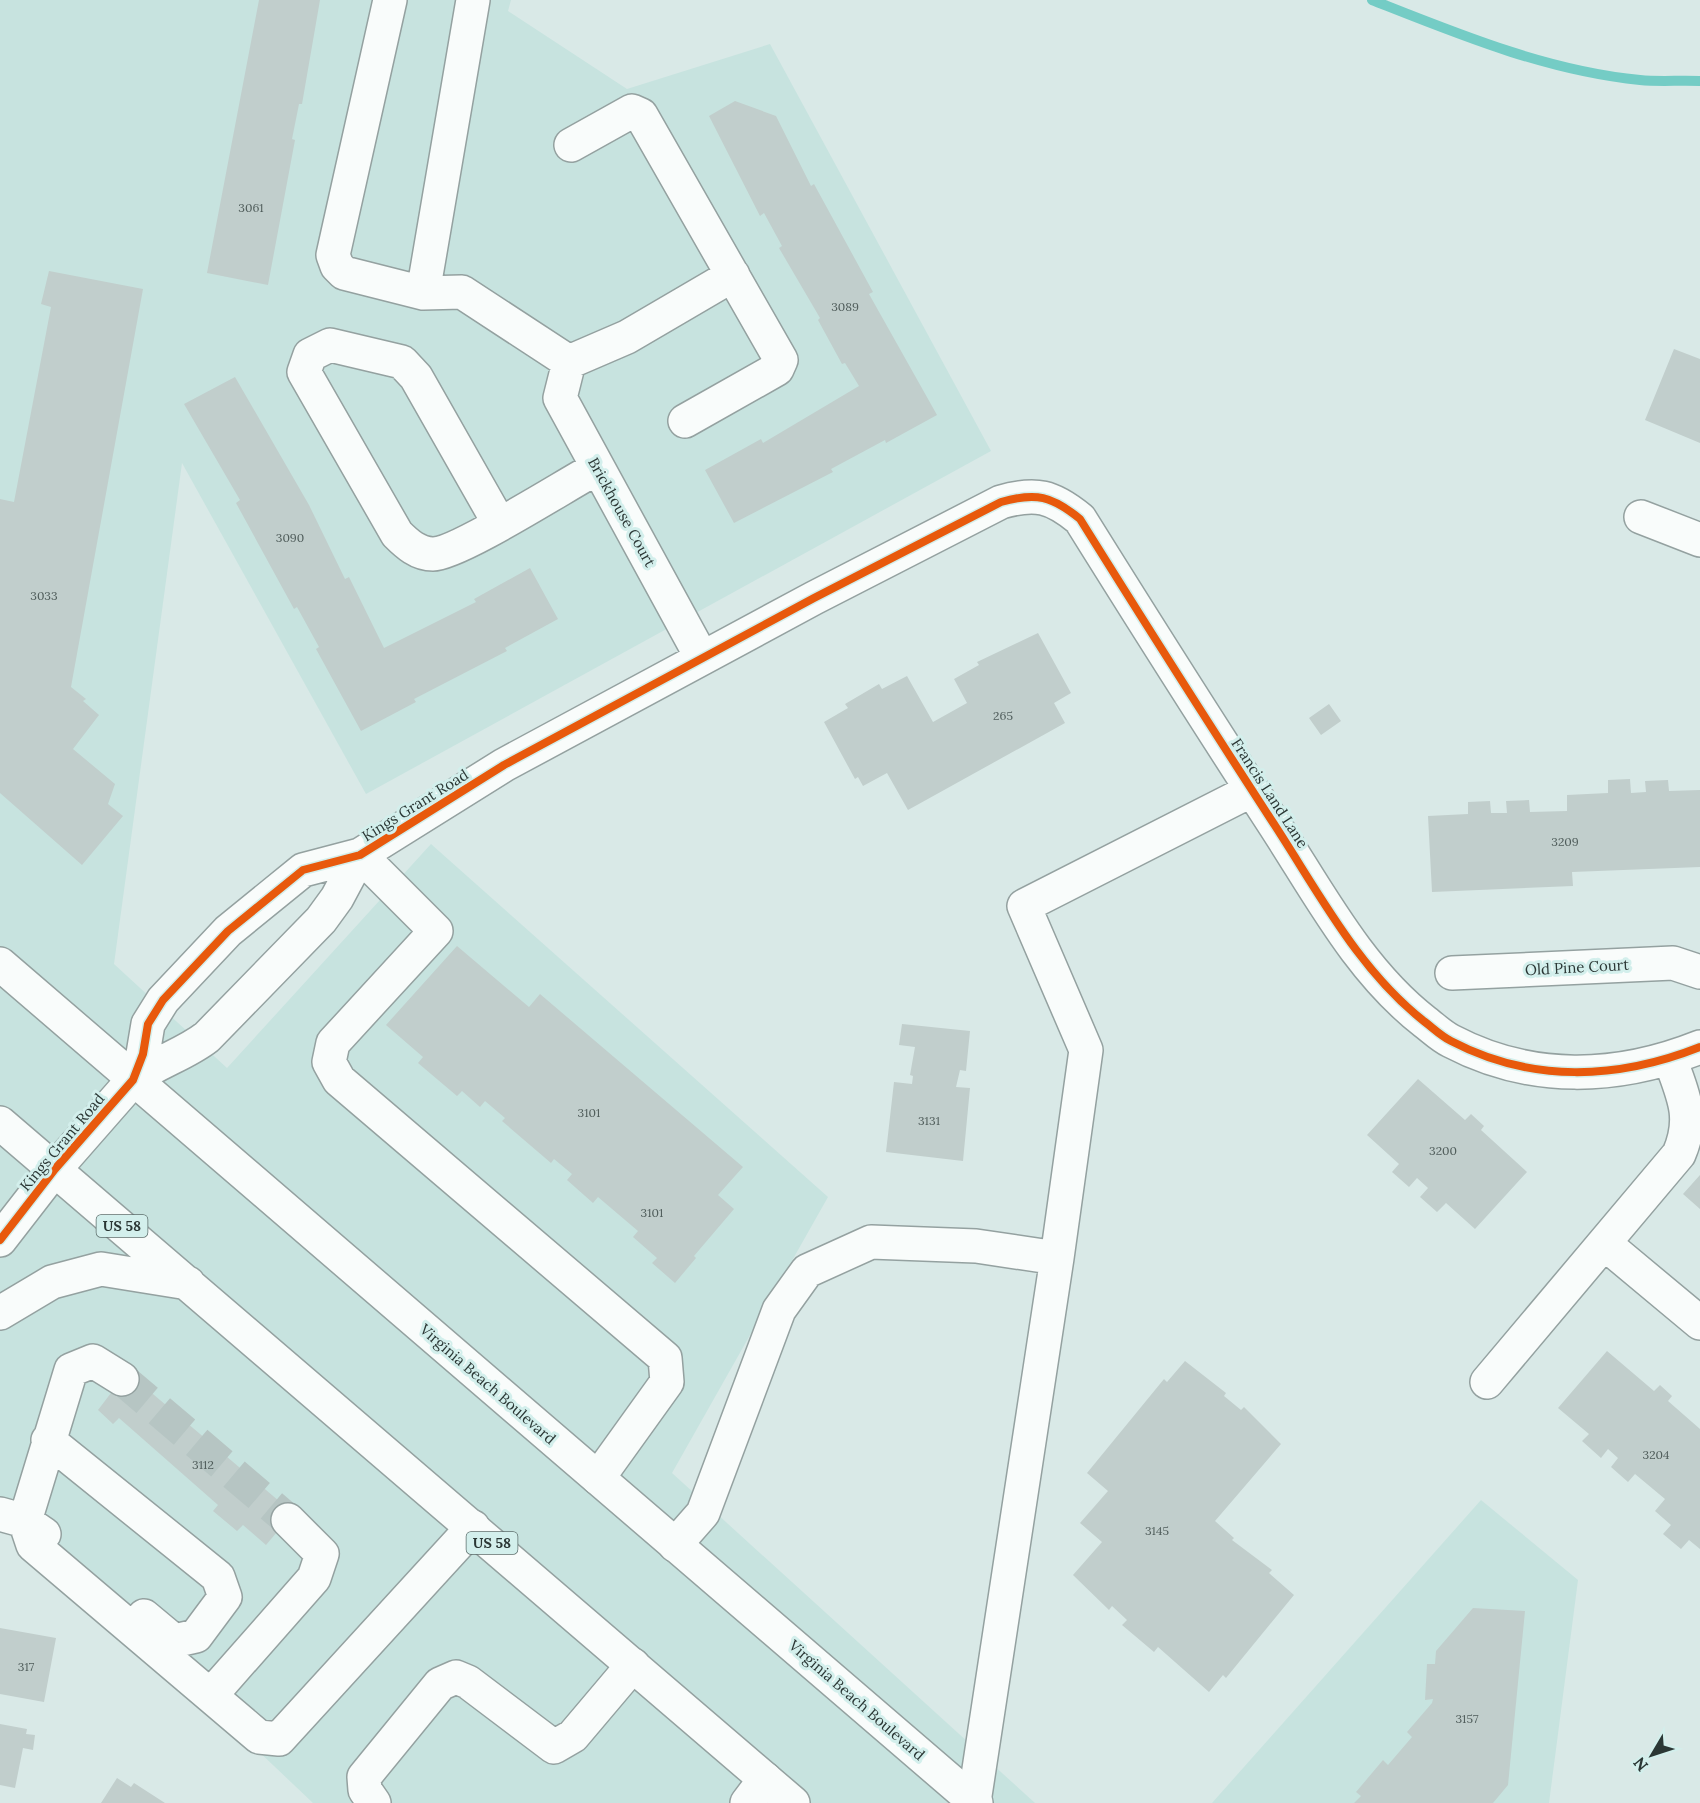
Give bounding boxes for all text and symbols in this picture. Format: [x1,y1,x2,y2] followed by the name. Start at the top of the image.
[238,200,264,215] house number: 3061
[831,299,859,314] house number: 3089
[584,454,660,570] street label: Brickhouse Court
[276,530,304,545] house number: 3090
[30,588,58,603] house number: 3033
[993,708,1013,723] house number: 265
[1227,735,1313,851] street label: Francis Land Lane
[358,765,472,845] street label: Kings Grant Road
[1551,834,1579,849] house number: 3209
[1525,955,1630,979] street label: Old Pine Court
[16,1089,108,1195] street label: Kings Grant Road
[578,1105,600,1120] house number: 3101
[918,1113,940,1128] house number: 3131
[1429,1143,1457,1158] house number: 3200
[641,1205,663,1220] house number: 3101
[96,1215,148,1237] road number: US 58
[415,1319,560,1448] street label: Virginia Beach Boulevard
[1642,1447,1670,1462] house number: 3204
[192,1457,214,1472] house number: 3112
[1145,1523,1169,1538] house number: 3145
[466,1532,518,1554] road number: US 58
[784,1635,929,1764] street label: Virginia Beach Boulevard
[18,1659,35,1674] house number: 317
[1455,1711,1479,1726] house number: 3157
[1622,1725,1682,1785] north arrow
[1629,1753,1652,1776] text: N

